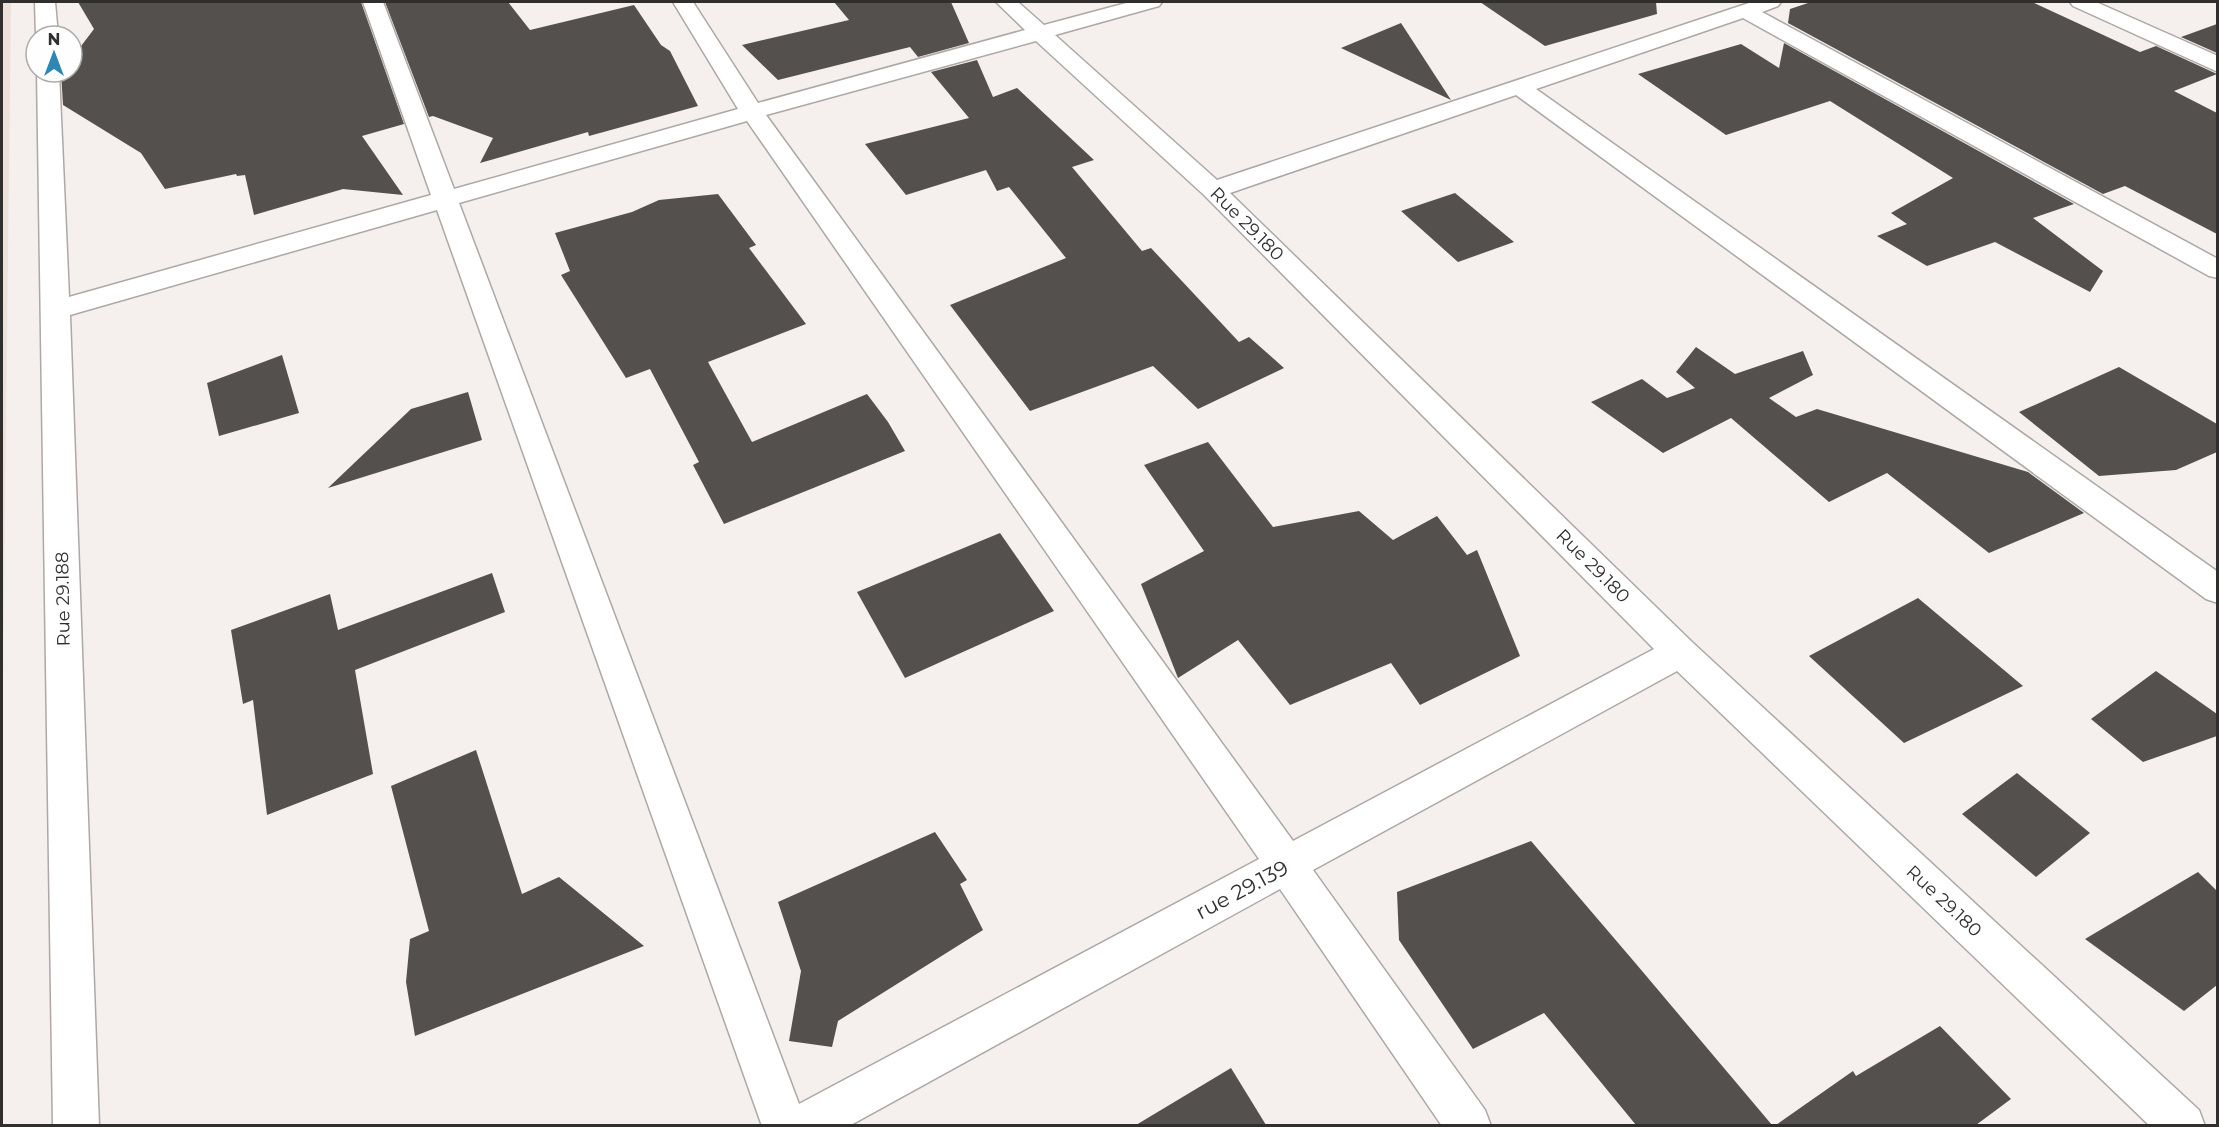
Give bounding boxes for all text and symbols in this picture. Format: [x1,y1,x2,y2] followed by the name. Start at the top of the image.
[24,24,84,84] north arrow
[48,30,60,49] text: N
[1206,183,1288,265] street label: Rue 29.180
[1552,525,1634,607] street label: Rue 29.180
[51,551,75,647] street label: Rue 29.188
[1191,855,1292,924] street label: rue 29.139
[1902,860,1986,942] street label: Rue 29.180

